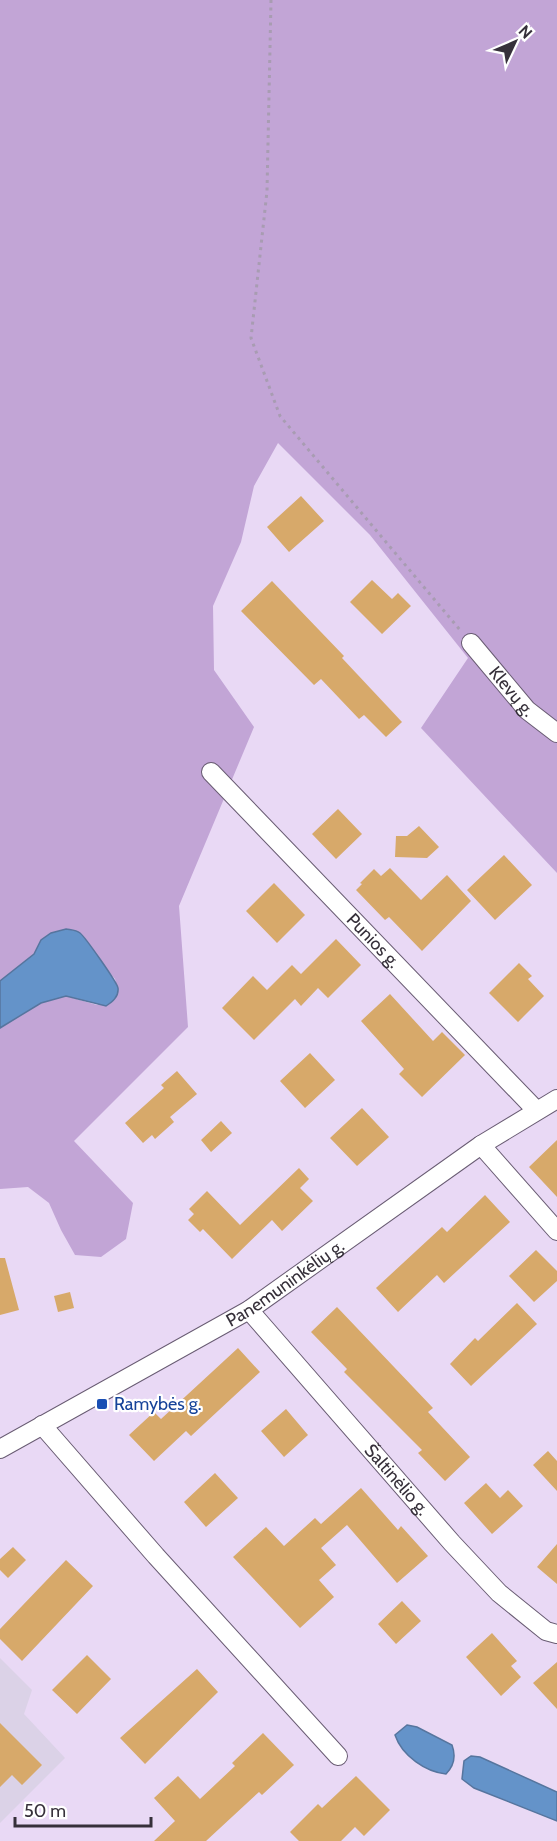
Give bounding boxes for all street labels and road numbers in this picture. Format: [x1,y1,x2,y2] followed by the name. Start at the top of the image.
[484,662,538,722] street label: Klevų g.
[342,909,405,973] street label: Punios g.
[222,1235,348,1332] street label: Panemuninkėlių g.
[360,1440,434,1520] street label: Šaltinėlio g.

